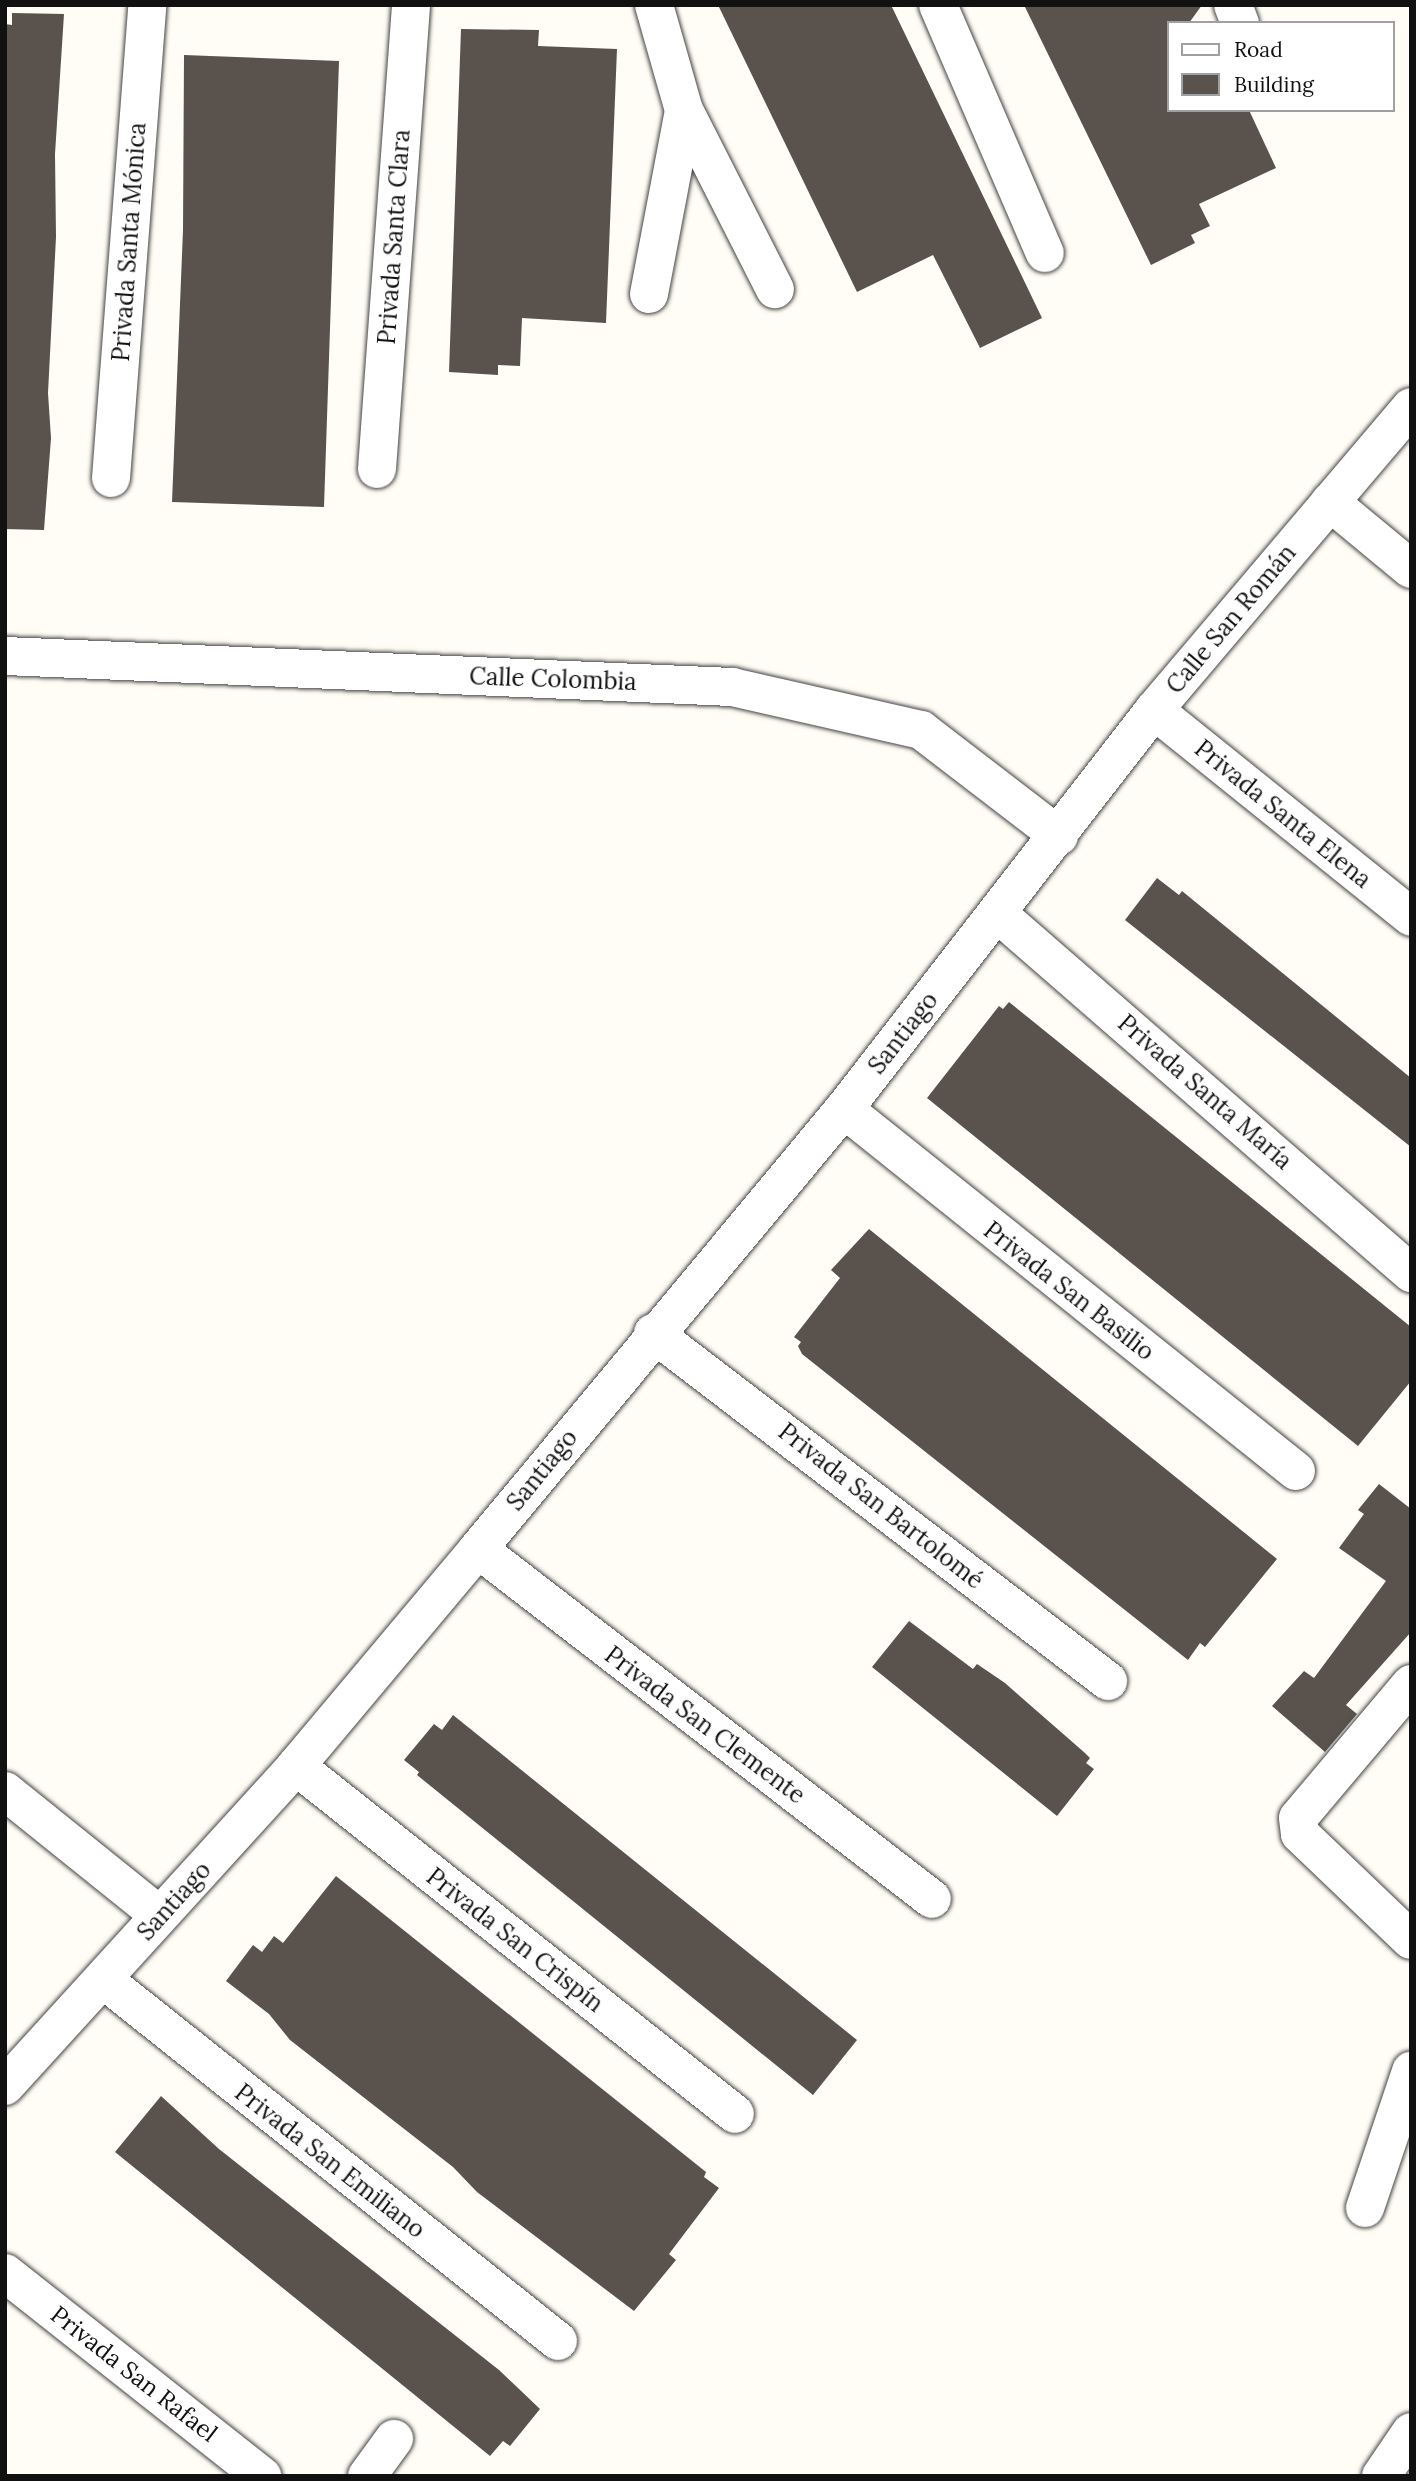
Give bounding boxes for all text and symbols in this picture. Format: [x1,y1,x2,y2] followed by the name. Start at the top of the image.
[1168,21,1395,112] legend
[1234,36,1283,63] text: Road
[1234,71,1314,98] text: Building
[106,121,152,363] street label: Privada Santa Mónica
[372,128,416,346] street label: Privada Santa Clara
[1160,539,1302,699] street label: Calle San Román
[469,662,637,696] street label: Calle Colombia
[1189,734,1377,894] street label: Privada Santa Elena
[862,986,944,1080] street label: Santiago
[1112,1009,1298,1175] street label: Privada Santa María
[978,1216,1160,1366] street label: Privada San Basilio
[773,1417,989,1595] street label: Privada San Bartolomé
[501,1424,583,1516] street label: Santiago
[599,1640,811,1810] street label: Privada San Clemente
[131,1856,217,1946] street label: Santiago
[421,1862,609,2018] street label: Privada San Crispín
[229,2078,431,2244] street label: Privada San Emiliano
[45,2300,223,2448] street label: Privada San Rafael

